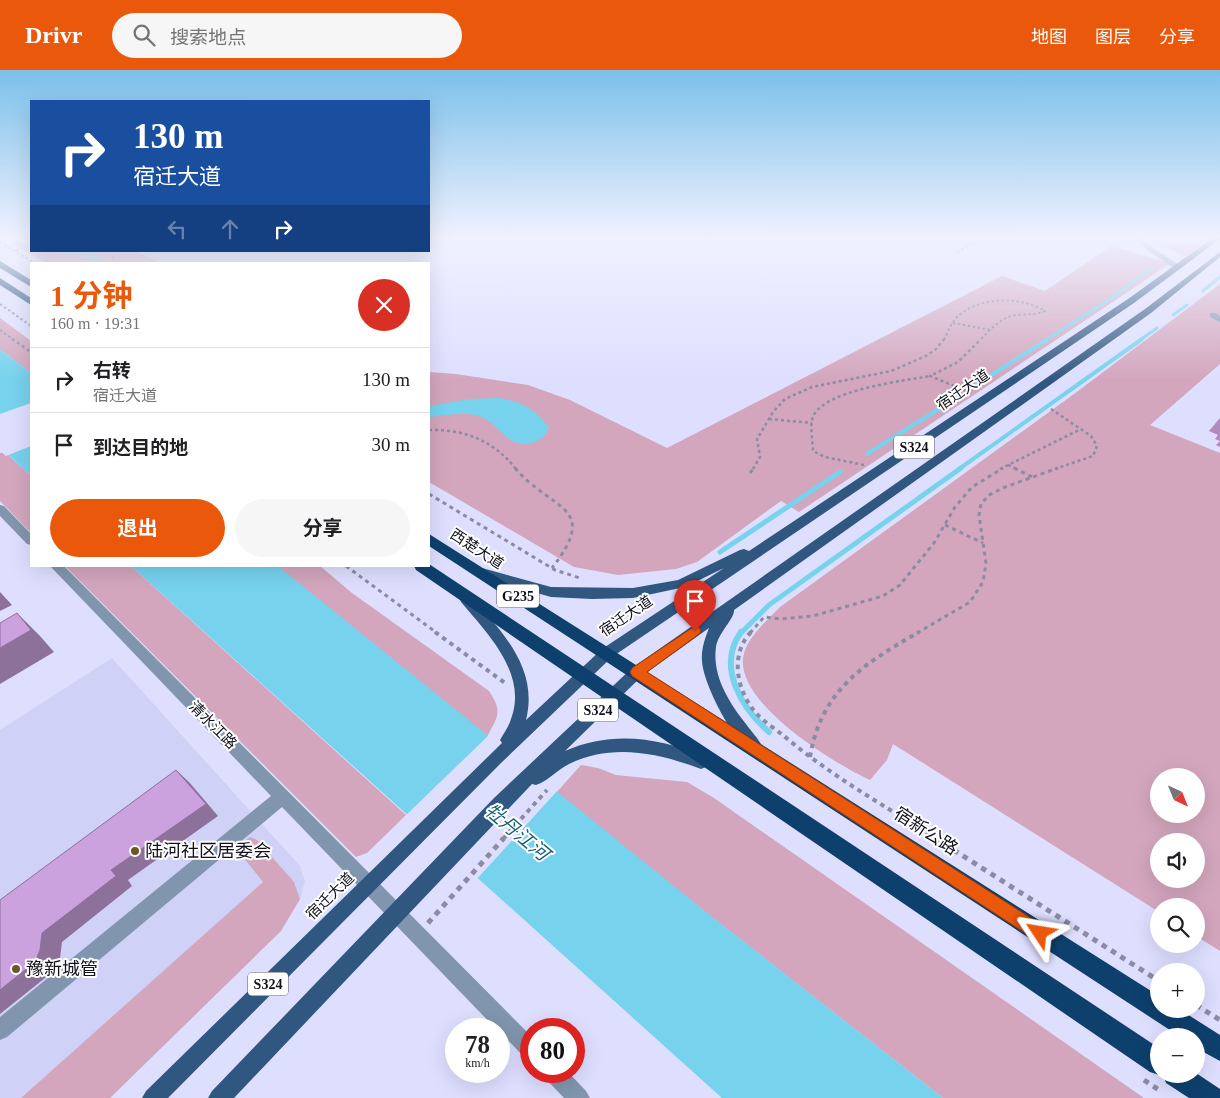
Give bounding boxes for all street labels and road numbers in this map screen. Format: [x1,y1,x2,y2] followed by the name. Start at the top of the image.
[934,367,992,413] street label: 宿迁大道
[894,436,934,458] road number: S324
[447,526,507,572] street label: 西楚大道
[497,584,539,608] road number: G235
[597,593,655,639] street label: 宿迁大道
[186,698,240,752] street label: 清水江路
[578,698,618,722] road number: S324
[890,803,962,859] street label: 宿新公路
[303,869,357,923] street label: 宿迁大道
[248,972,288,996] road number: S324

